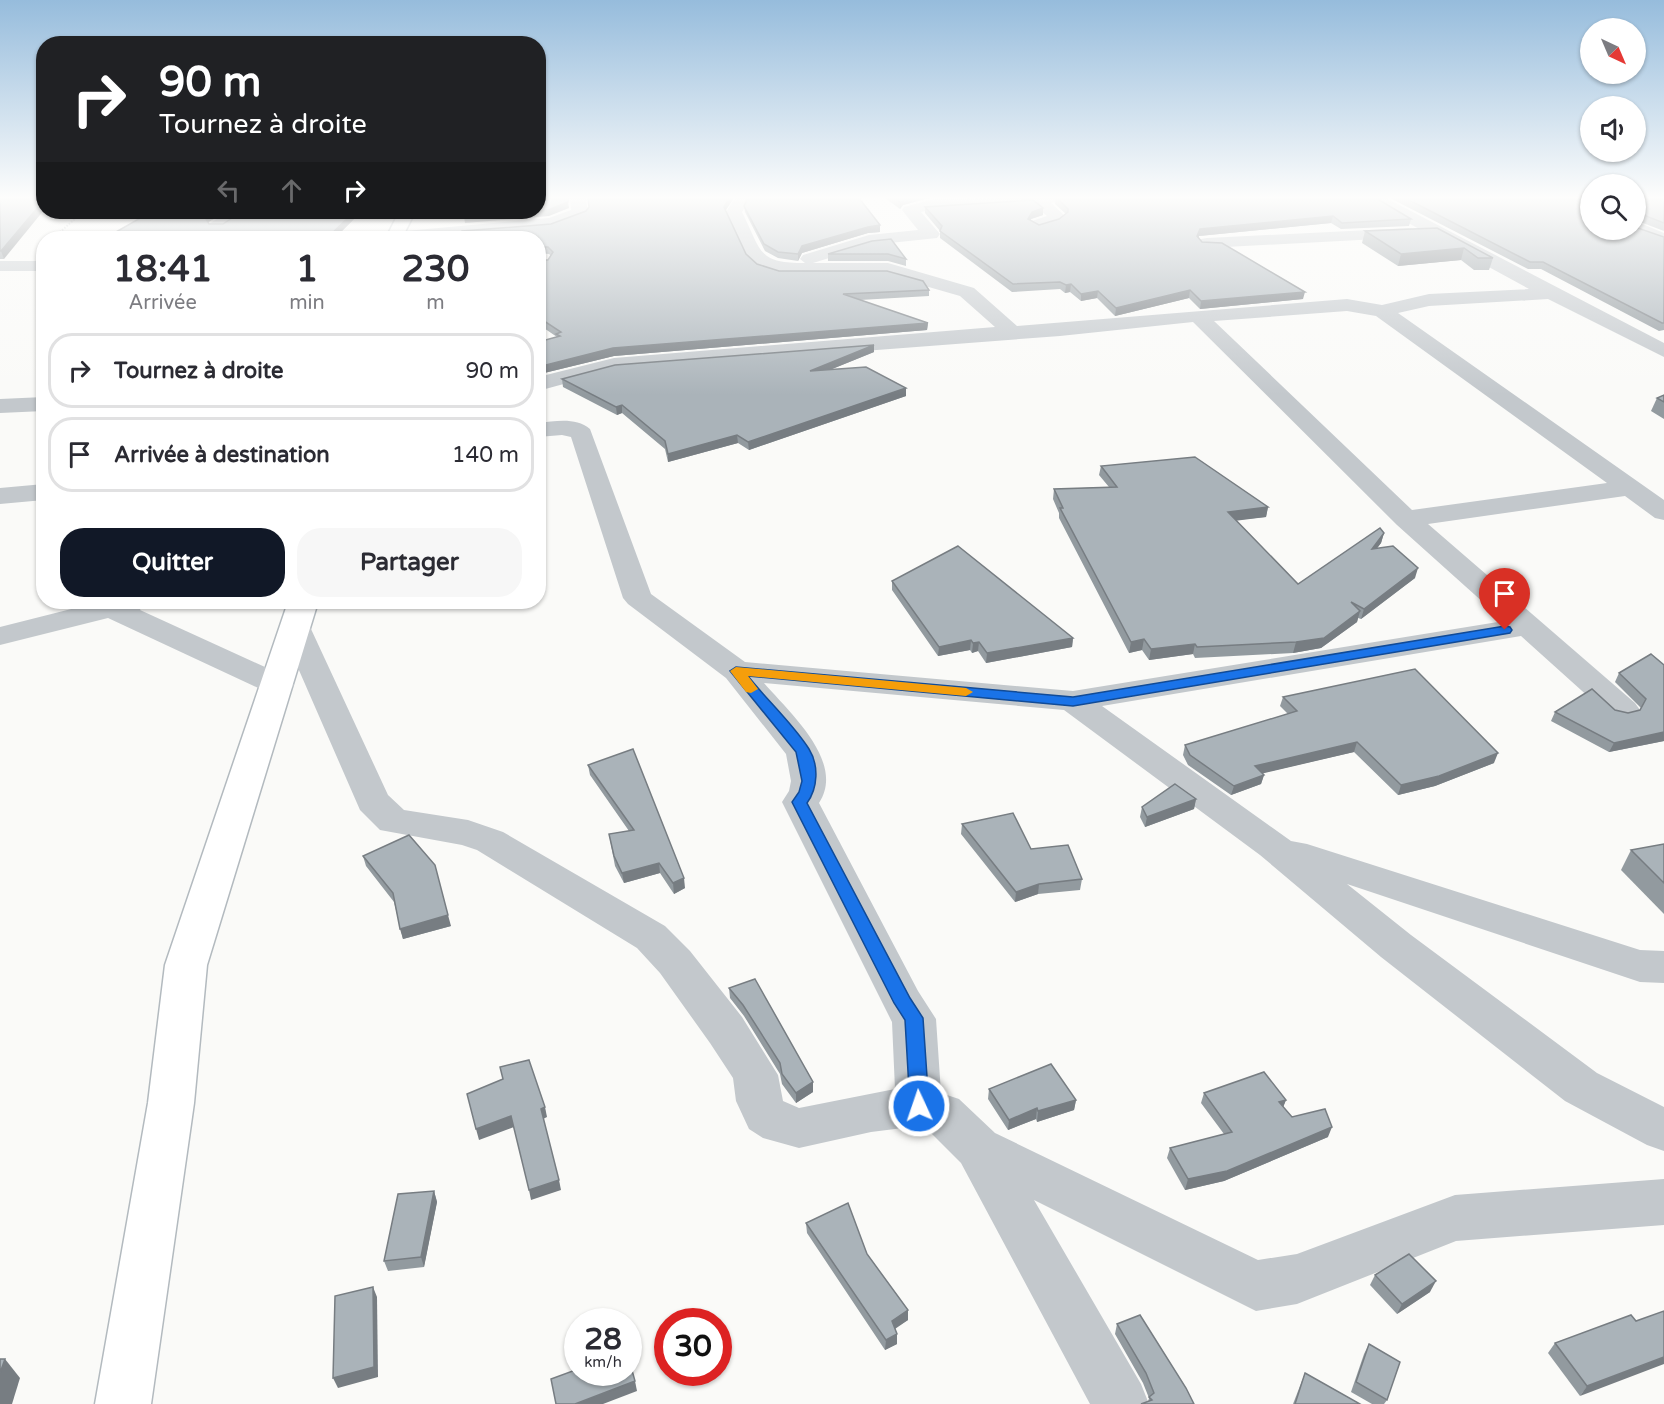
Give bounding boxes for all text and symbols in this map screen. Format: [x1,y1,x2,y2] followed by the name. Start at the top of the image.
[1580,18,1646,84] north arrow
[1580,18,1646,240] map controls
[159,57,261,108] text: 90 m
[60,60,138,138] icon: right
[1580,96,1646,162] button: sound
[159,108,367,141] text: Tournez à droite
[212,174,245,207] icon: left
[275,174,308,207] icon: ahead
[338,174,371,207] icon: right
[1580,174,1646,240] button: search
[113,248,213,291] text: 18:41
[296,248,318,291] text: 1
[401,248,469,291] text: 230
[129,291,197,315] text: Arrivée
[289,291,325,315] text: min
[426,291,445,315] text: m
[63,354,96,387] icon: right
[114,358,283,384] text: Tournez à droite
[465,358,519,384] text: 90 m
[63,438,96,471] icon: arrive
[114,442,330,468] text: Arrivée à destination
[452,442,519,468] text: 140 m
[60,528,285,597] button: Quitter
[297,528,522,597] button: Partager
[1479,568,1530,630] pin
[1488,577,1521,610] icon: arrive
[887,1074,951,1138] position arrow
[654,1308,732,1386] speed limit sign: 30
[584,1321,622,1358] text: 28
[584,1353,622,1371] text: km/h

